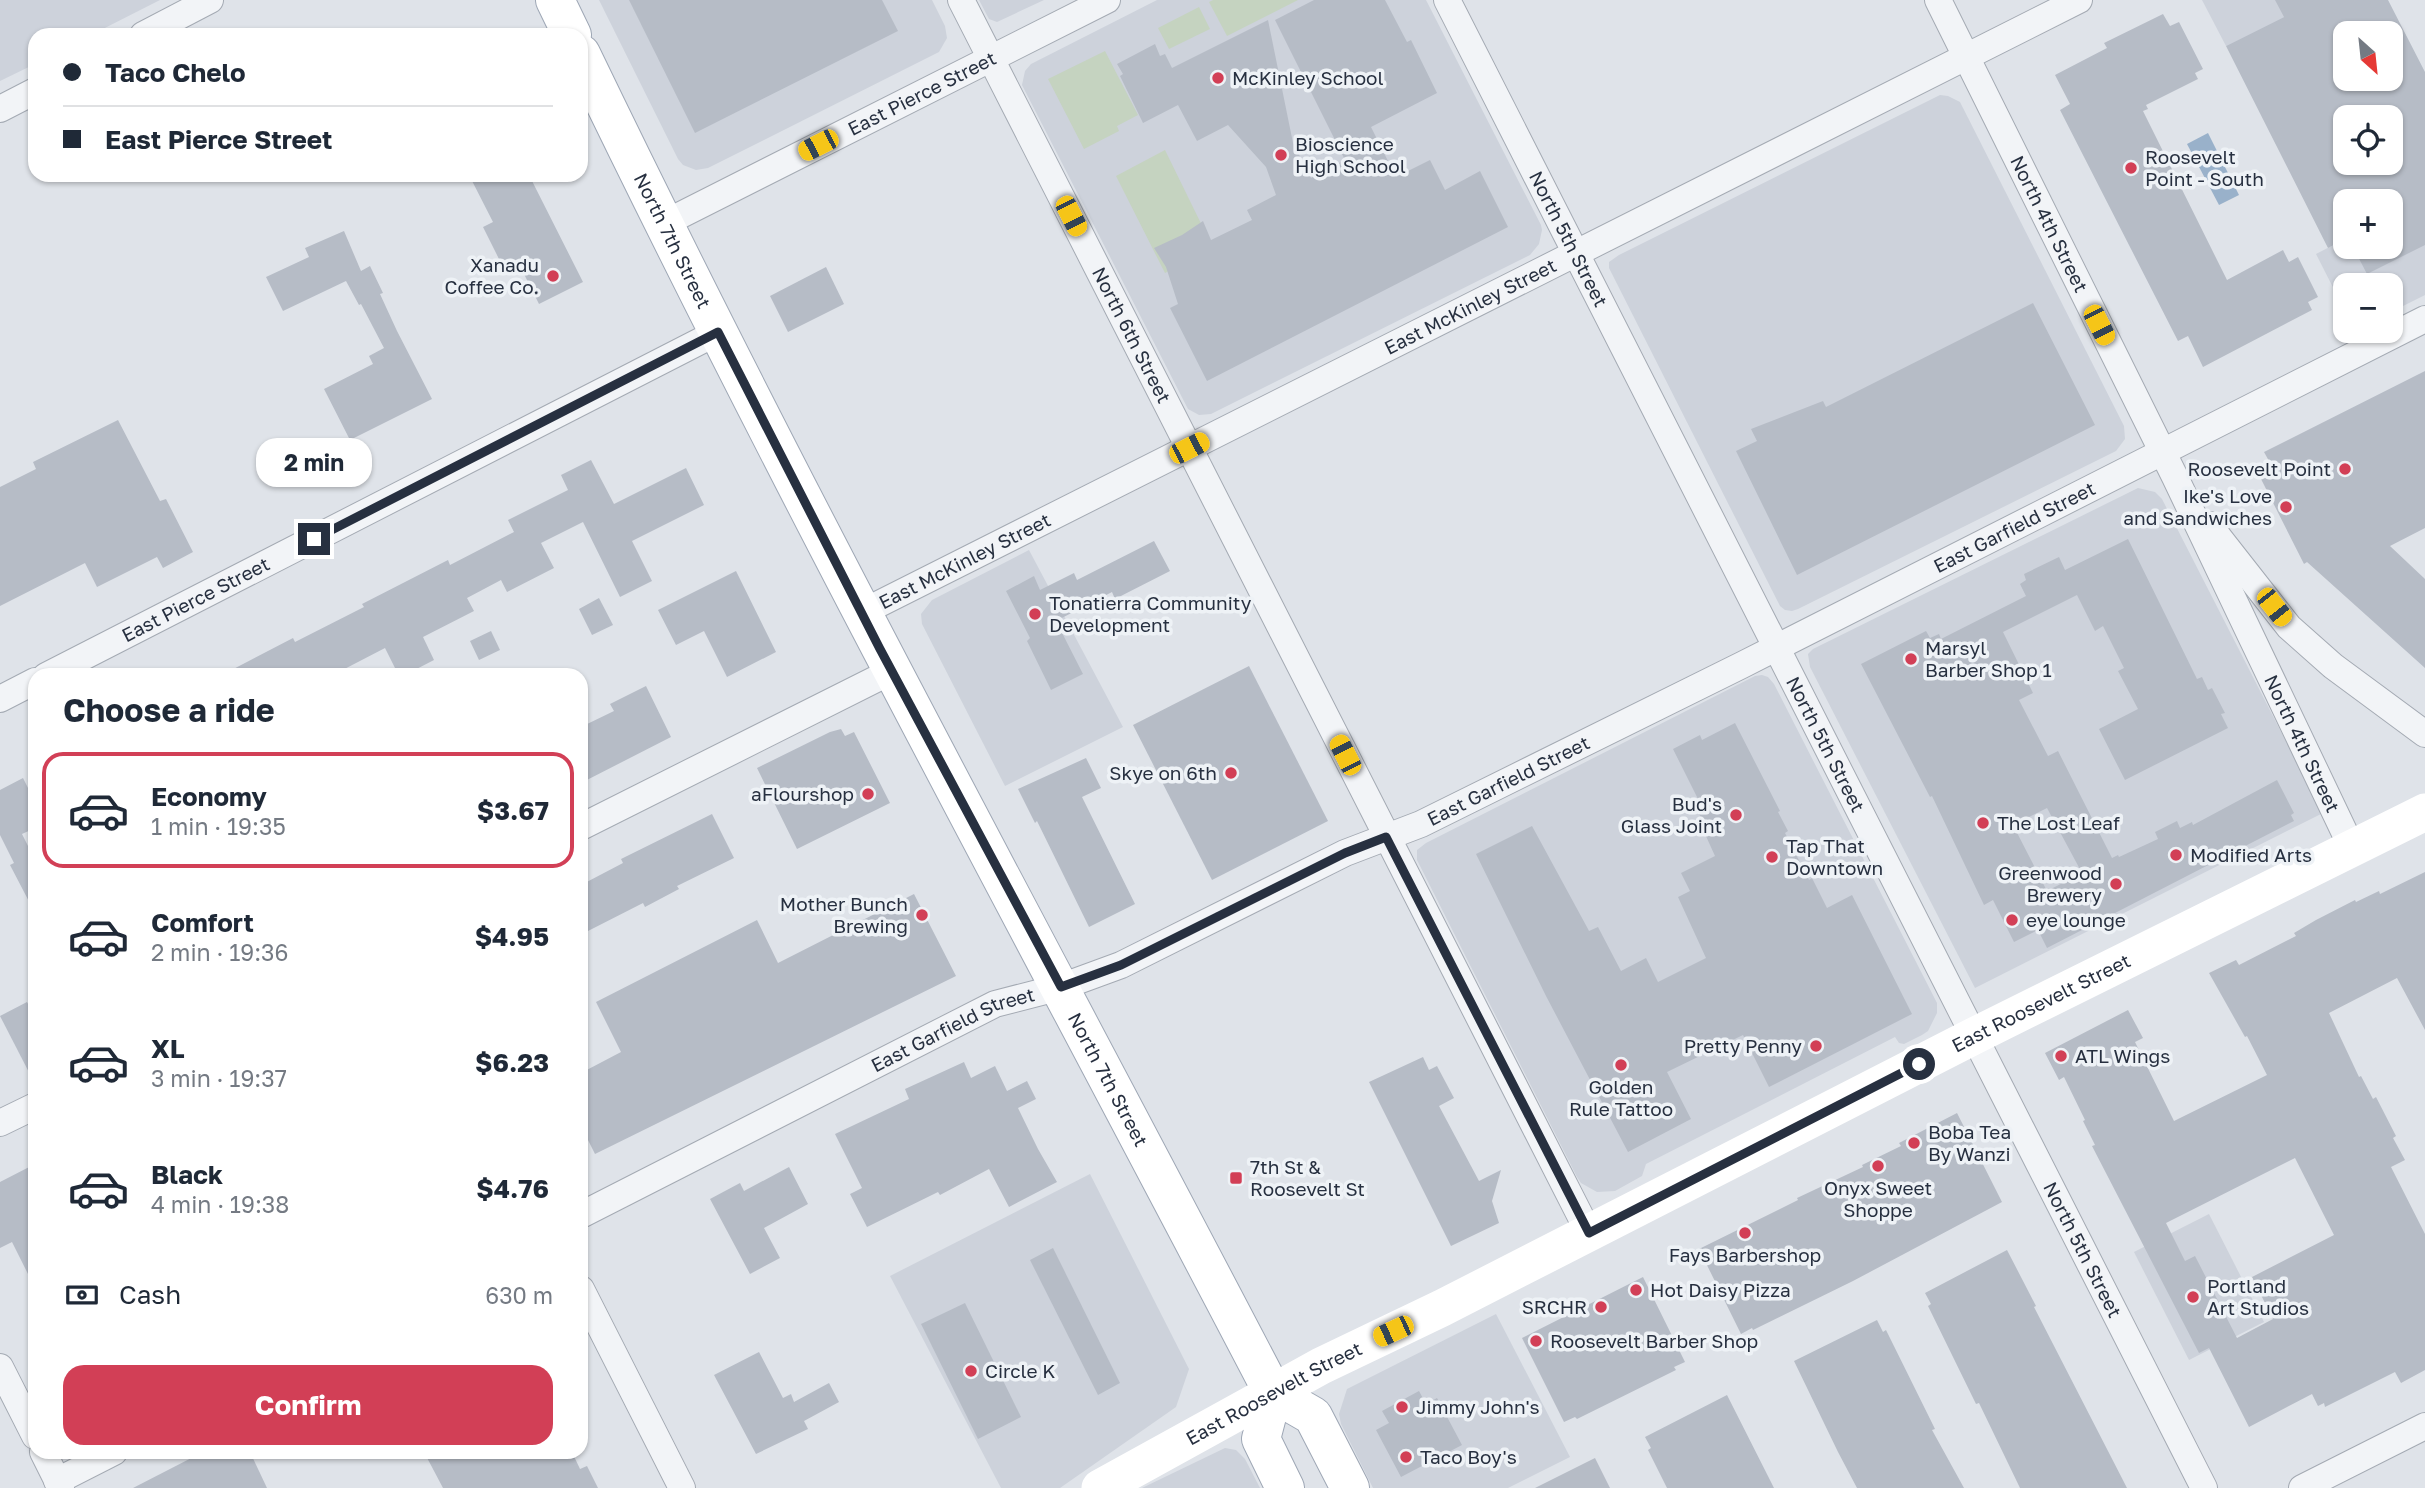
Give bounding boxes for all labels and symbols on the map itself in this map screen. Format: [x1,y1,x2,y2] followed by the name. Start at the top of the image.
[2333,21,2403,91] north arrow
[844,46,1000,140] street label: East Pierce Street
[1232,66,1384,89] place label: McKinley School
[1210,70,1226,86] marker: McKinley School
[795,126,842,164] car
[1295,132,1406,177] place label: Bioscience High School
[2145,145,2264,190] place label: Roosevelt Point - South
[1273,147,1289,163] marker: Bioscience High School
[2006,152,2093,296] street label: North 4th Street
[2123,160,2139,176] marker: Roosevelt Point - South
[1525,167,1613,310] street label: North 5th Street
[630,169,716,312] street label: North 7th Street
[1053,193,1090,239] car
[445,253,539,298] place label: Xanadu Coffee Co.
[1380,253,1560,359] street label: East McKinley Street
[1088,263,1176,407] street label: North 6th Street
[545,268,561,284] marker: Xanadu Coffee Co.
[2081,302,2118,348] car
[1166,429,1213,467] car
[256,438,372,486] callout: 2 min
[2188,457,2331,480] place label: Roosevelt Point
[2337,461,2353,477] marker: Roosevelt Point
[1929,476,2099,577] street label: East Garfield Street
[2123,484,2272,529] place label: Ike's Love and Sandwiches
[2278,499,2294,515] marker: Ike's Love and Sandwiches
[875,508,1054,613] street label: East McKinley Street
[298,523,330,555] route end
[118,552,273,646] street label: East Pierce Street
[2253,584,2296,630] car
[1049,591,1252,636] place label: Tonatierra Community Development
[1027,606,1043,622] marker: Tonatierra Community Development
[1925,636,2052,681] place label: Marsyl Barber Shop 1
[1903,651,1919,667] marker: Marsyl Barber Shop 1
[2260,671,2345,816] street label: North 4th Street
[1782,672,1870,816] street label: North 5th Street
[1423,730,1593,830] street label: East Garfield Street
[1327,732,1364,778] car
[1109,761,1217,784] place label: Skye on 6th
[1223,765,1239,781] marker: Skye on 6th
[751,782,854,805] place label: aFlourshop
[860,786,876,802] marker: aFlourshop
[1621,792,1722,837] place label: Bud's Glass Joint
[1728,807,1744,823] marker: Bud's Glass Joint
[1997,811,2120,834] place label: The Lost Leaf
[1975,815,1991,831] marker: The Lost Leaf
[1786,834,1883,879] place label: Tap That Downtown
[2190,843,2312,866] place label: Modified Arts
[2168,847,2184,863] marker: Modified Arts
[1764,849,1780,865] marker: Tap That Downtown
[1998,861,2102,906] place label: Greenwood Brewery
[2108,876,2124,892] marker: Greenwood Brewery
[780,892,908,937] place label: Mother Bunch Brewing
[914,907,930,923] marker: Mother Bunch Brewing
[2026,908,2126,931] place label: eye lounge
[2004,912,2020,928] marker: eye lounge
[1948,948,2134,1056] street label: East Roosevelt Street
[867,982,1037,1076] street label: East Garfield Street
[1064,1008,1153,1150] street label: North 7th Street
[1684,1034,1802,1057] place label: Pretty Penny
[1808,1038,1824,1054] marker: Pretty Penny
[2075,1044,2170,1067] place label: ATL Wings
[1903,1048,1935,1080] route start
[2053,1048,2069,1064] marker: ATL Wings
[1613,1057,1629,1073] marker: Golden Rule Tattoo
[1569,1075,1673,1120] place label: Golden Rule Tattoo
[1928,1120,2011,1165] place label: Boba Tea By Wanzi
[1906,1135,1922,1151] marker: Boba Tea By Wanzi
[1250,1155,1365,1200] place label: 7th St & Roosevelt St
[1870,1158,1886,1174] marker: Onyx Sweet Shoppe
[1228,1170,1244,1186] marker: 7th St & Roosevelt St
[1824,1176,1932,1221] place label: Onyx Sweet Shoppe
[2039,1178,2127,1321] street label: North 5th Street
[1737,1225,1753,1241] marker: Fays Barbershop
[1669,1243,1821,1266] place label: Fays Barbershop
[2207,1274,2309,1319] place label: Portland Art Studios
[1650,1278,1791,1301] place label: Hot Daisy Pizza
[1628,1282,1644,1298] marker: Hot Daisy Pizza
[2185,1289,2201,1305] marker: Portland Art Studios
[1522,1295,1587,1318] place label: SRCHR
[1593,1299,1609,1315] marker: SRCHR
[1370,1313,1417,1349] car
[1550,1329,1758,1352] place label: Roosevelt Barber Shop
[1528,1333,1544,1349] marker: Roosevelt Barber Shop
[1182,1336,1365,1449] street label: East Roosevelt Street
[985,1359,1055,1382] place label: Circle K
[963,1363,979,1379] marker: Circle K
[1416,1395,1540,1418] place label: Jimmy John's
[1394,1399,1410,1415] marker: Jimmy John's
[1420,1445,1517,1468] place label: Taco Boy's
[1398,1449,1414,1465] marker: Taco Boy's

